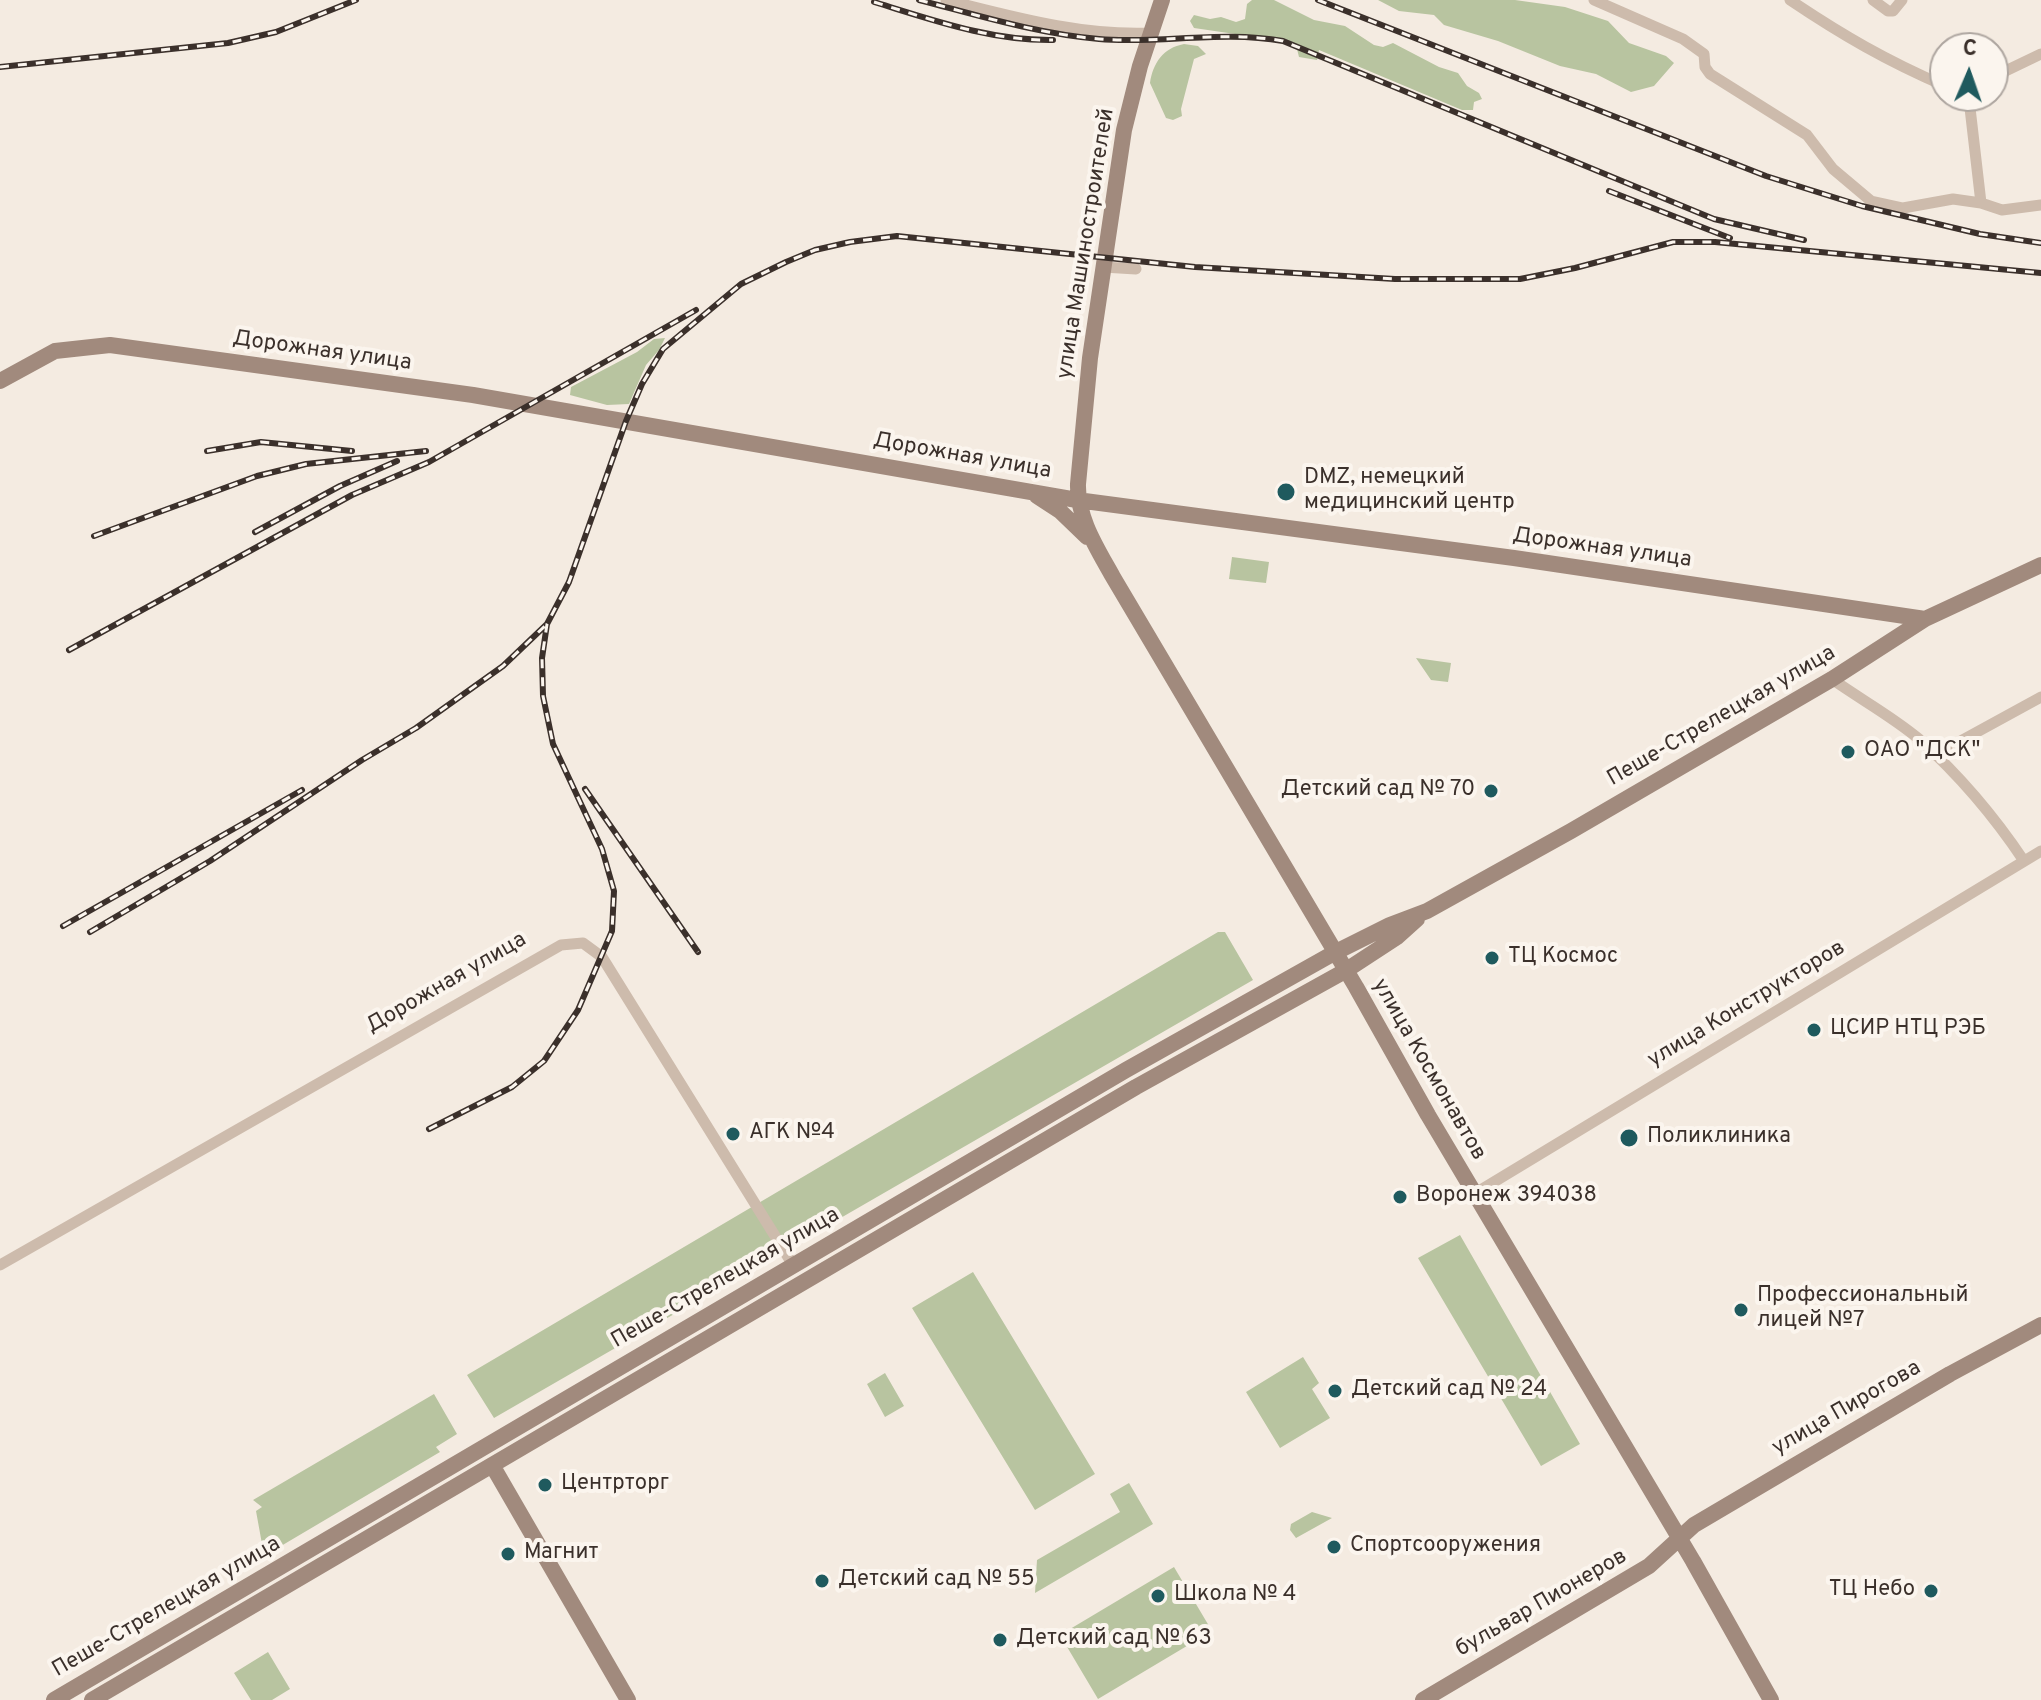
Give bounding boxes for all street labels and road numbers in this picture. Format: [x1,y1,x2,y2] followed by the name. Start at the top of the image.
[1053,107,1121,381] street label: улица Машиностроителей
[231,326,413,378] street label: Дорожная улица
[871,428,1053,486] street label: Дорожная улица
[1511,523,1693,575] street label: Дорожная улица
[1603,641,1841,793] street label: Пеше-Стрелецкая улица
[362,927,532,1041] street label: Дорожная улица
[1644,936,1850,1074] street label: улица Конструкторов
[1365,975,1491,1165] street label: улица Космонавтов
[607,1203,845,1355] street label: Пеше-Стрелецкая улица
[1768,1356,1926,1462] street label: улица Пирогова
[48,1532,286,1684] street label: Пеше-Стрелецкая улица
[1452,1544,1632,1664] street label: бульвар Пионеров

